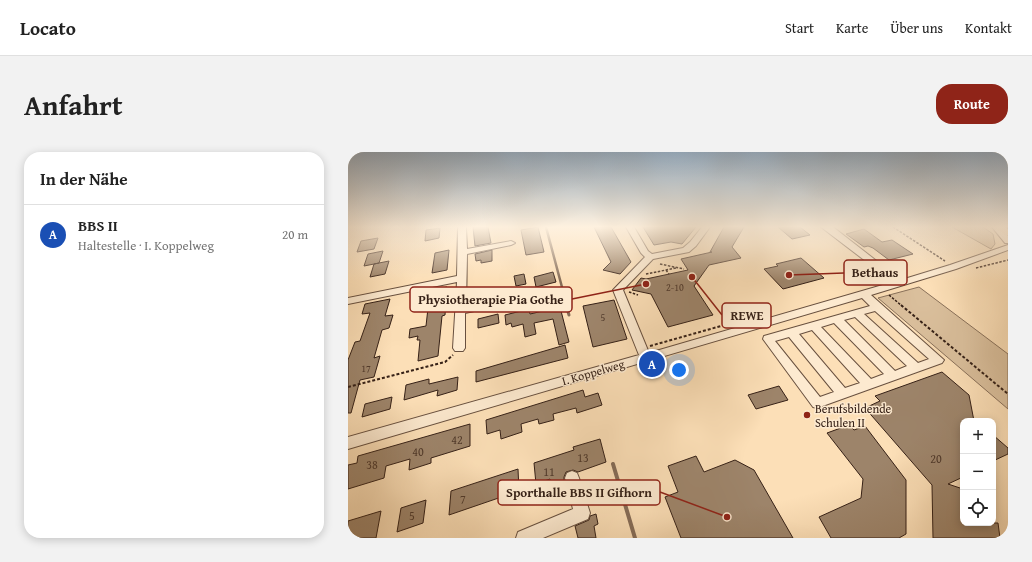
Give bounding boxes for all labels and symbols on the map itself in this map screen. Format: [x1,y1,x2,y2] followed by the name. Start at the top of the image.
[844,260,907,285] callout: Bethaus
[852,263,899,282] text: Bethaus
[666,280,684,295] house number: 2-10
[410,287,572,312] callout: Physiotherapie Pia Gothe
[418,290,564,309] text: Physiotherapie Pia Gothe
[722,303,771,328] callout: REWE
[730,306,764,325] text: REWE
[601,310,606,325] house number: 5
[639,349,665,379] pin: A
[560,355,626,389] street label: I. Koppelweg
[669,360,689,380] your location
[361,361,371,376] house number: 17
[815,400,892,431] place label: Berufsbildende Schulen II
[802,410,812,420] marker: Berufsbildende Schulen II
[451,431,463,448] house number: 42
[412,443,424,460] house number: 40
[577,449,589,466] house number: 13
[930,450,942,467] house number: 20
[366,456,378,473] house number: 38
[543,463,555,480] house number: 11
[498,480,660,505] callout: Sporthalle BBS II Gifhorn
[506,483,652,502] text: Sporthalle BBS II Gifhorn
[460,491,466,508] house number: 7
[409,507,415,524] house number: 5

